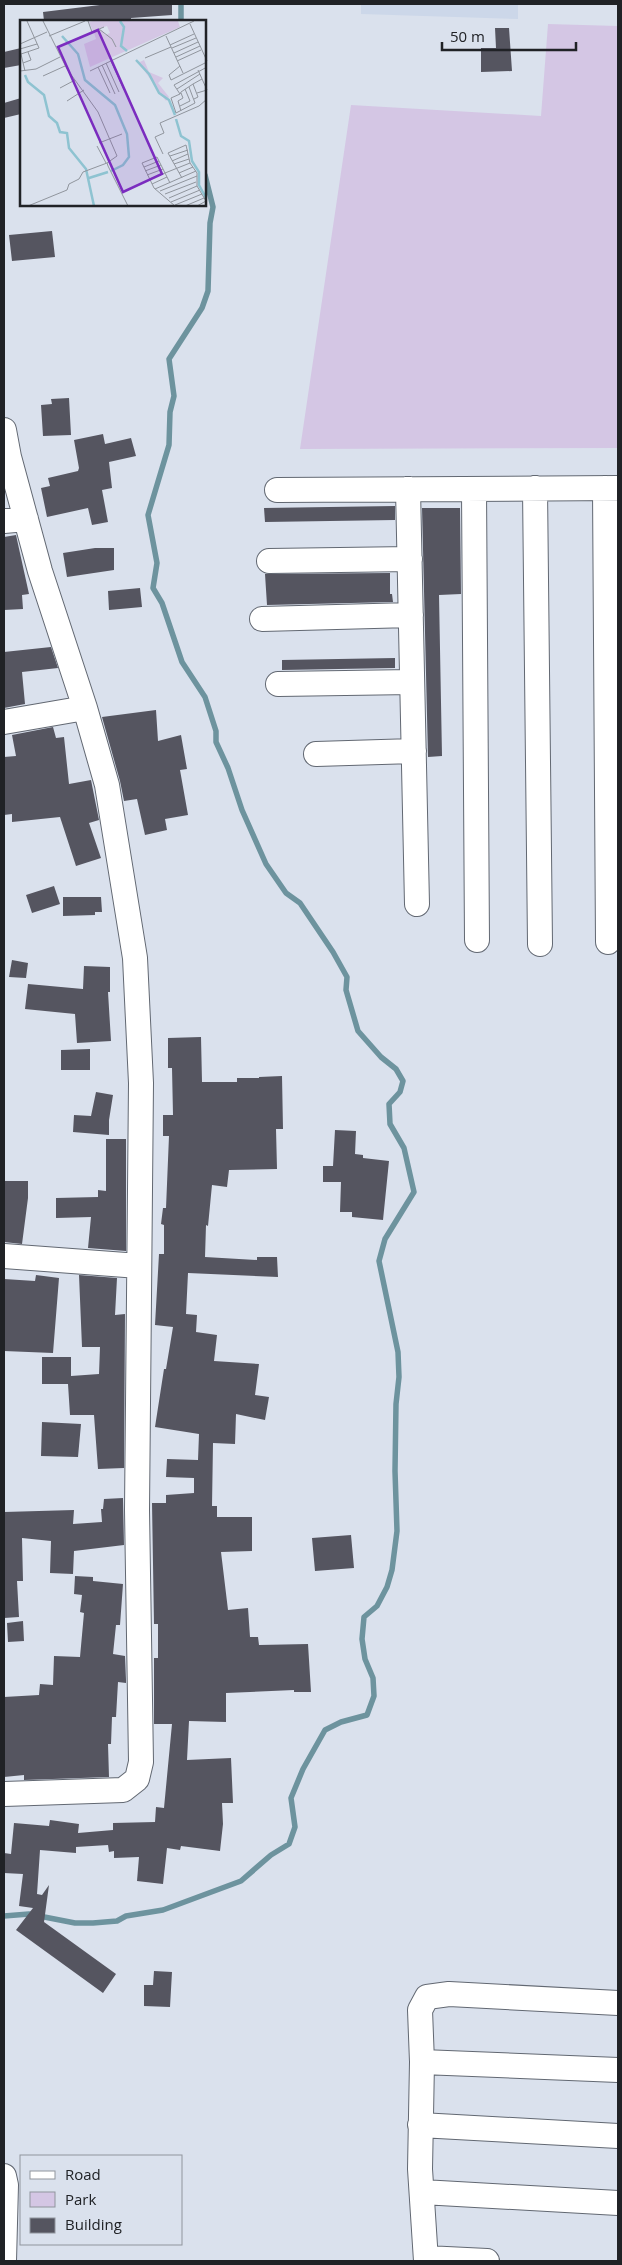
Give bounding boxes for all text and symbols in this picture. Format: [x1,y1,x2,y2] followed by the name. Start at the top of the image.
[20,20,206,206] inset map
[442,20,576,52] scale bar
[450,26,485,46] text: 50 m
[20,2155,182,2245] legend
[65,2164,101,2184] text: Road
[65,2189,96,2209] text: Park
[65,2214,122,2234] text: Building

